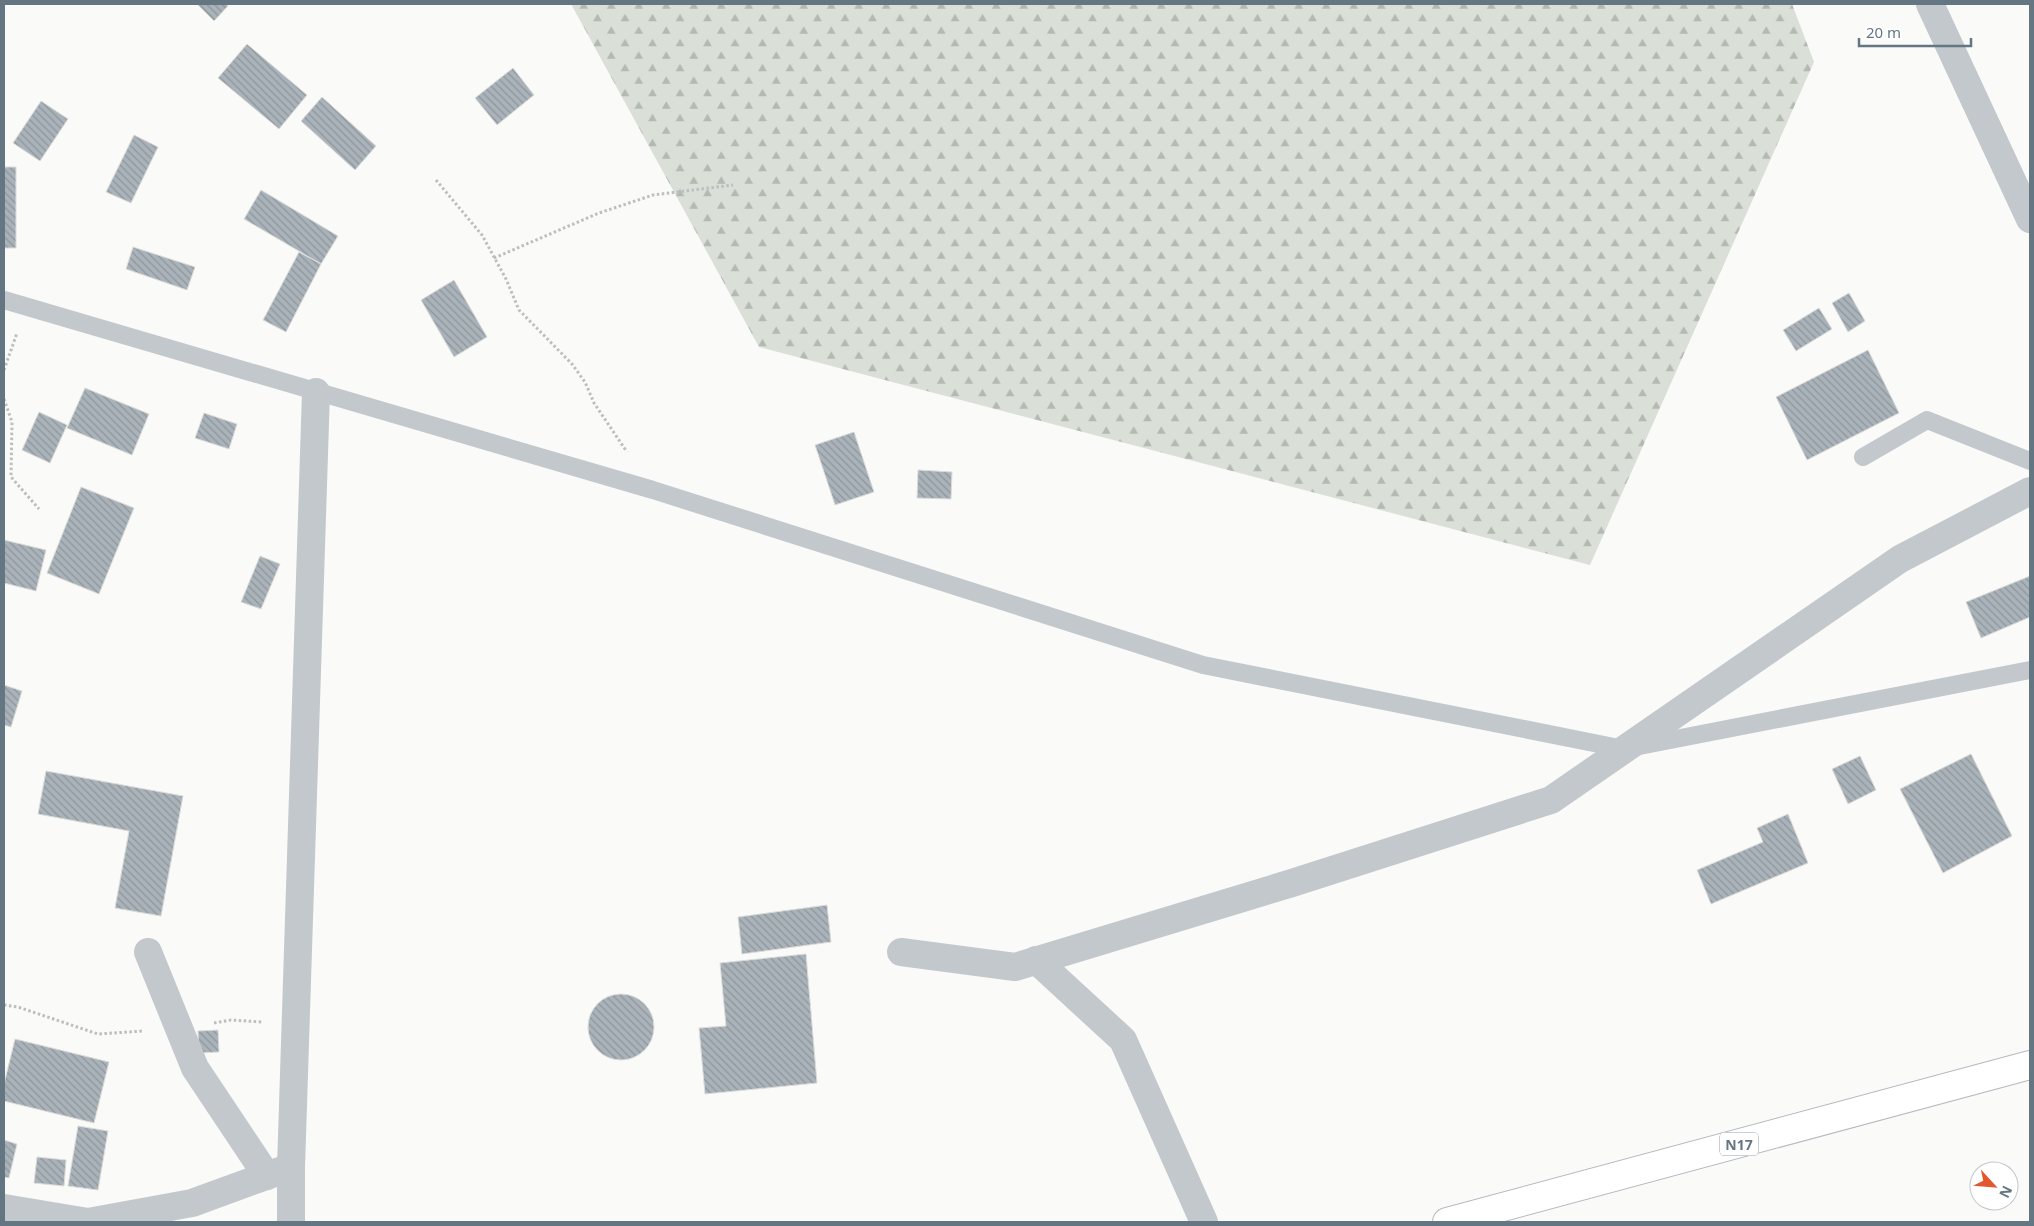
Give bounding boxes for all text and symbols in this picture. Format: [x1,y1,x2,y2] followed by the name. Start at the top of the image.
[1859,15,1972,47] scale bar
[1866,22,1901,42] text: 20 m
[1720,1132,1758,1156] road number: N17
[1969,1161,2019,1211] north arrow
[1995,1183,2017,1201] text: N

